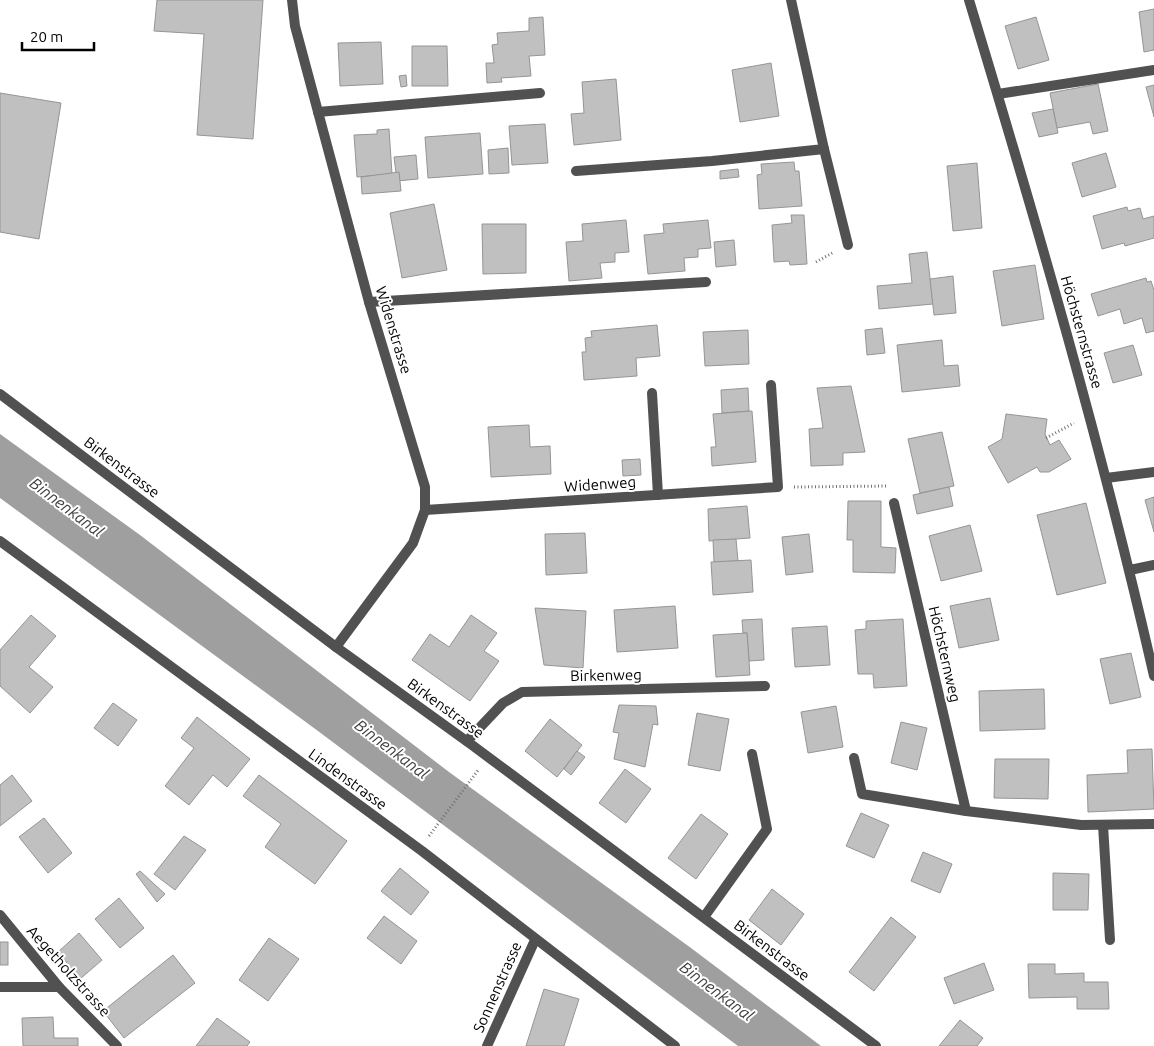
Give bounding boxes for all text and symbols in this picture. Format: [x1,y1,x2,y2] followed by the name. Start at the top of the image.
[22,20,95,52] scale bar
[30,28,63,45] text: 20 m
[1058,274,1106,390] street label: Höchsternstrasse
[373,284,415,376] street label: Widenstrasse
[81,433,163,501] street label: Birkenstrasse
[564,473,636,495] street label: Widenweg
[27,474,108,541] water label: Binnenkanal
[926,604,964,704] street label: Höchsternweg
[570,666,642,684] street label: Birkenweg
[405,675,487,741] street label: Birkenstrasse
[352,716,433,783] water label: Binnenkanal
[306,745,390,813] street label: Lindenstrasse
[731,916,813,984] street label: Birkenstrasse
[24,922,114,1020] street label: Aegetholzstrasse
[469,939,525,1035] street label: Sonnenstrasse
[677,958,758,1025] water label: Binnenkanal

